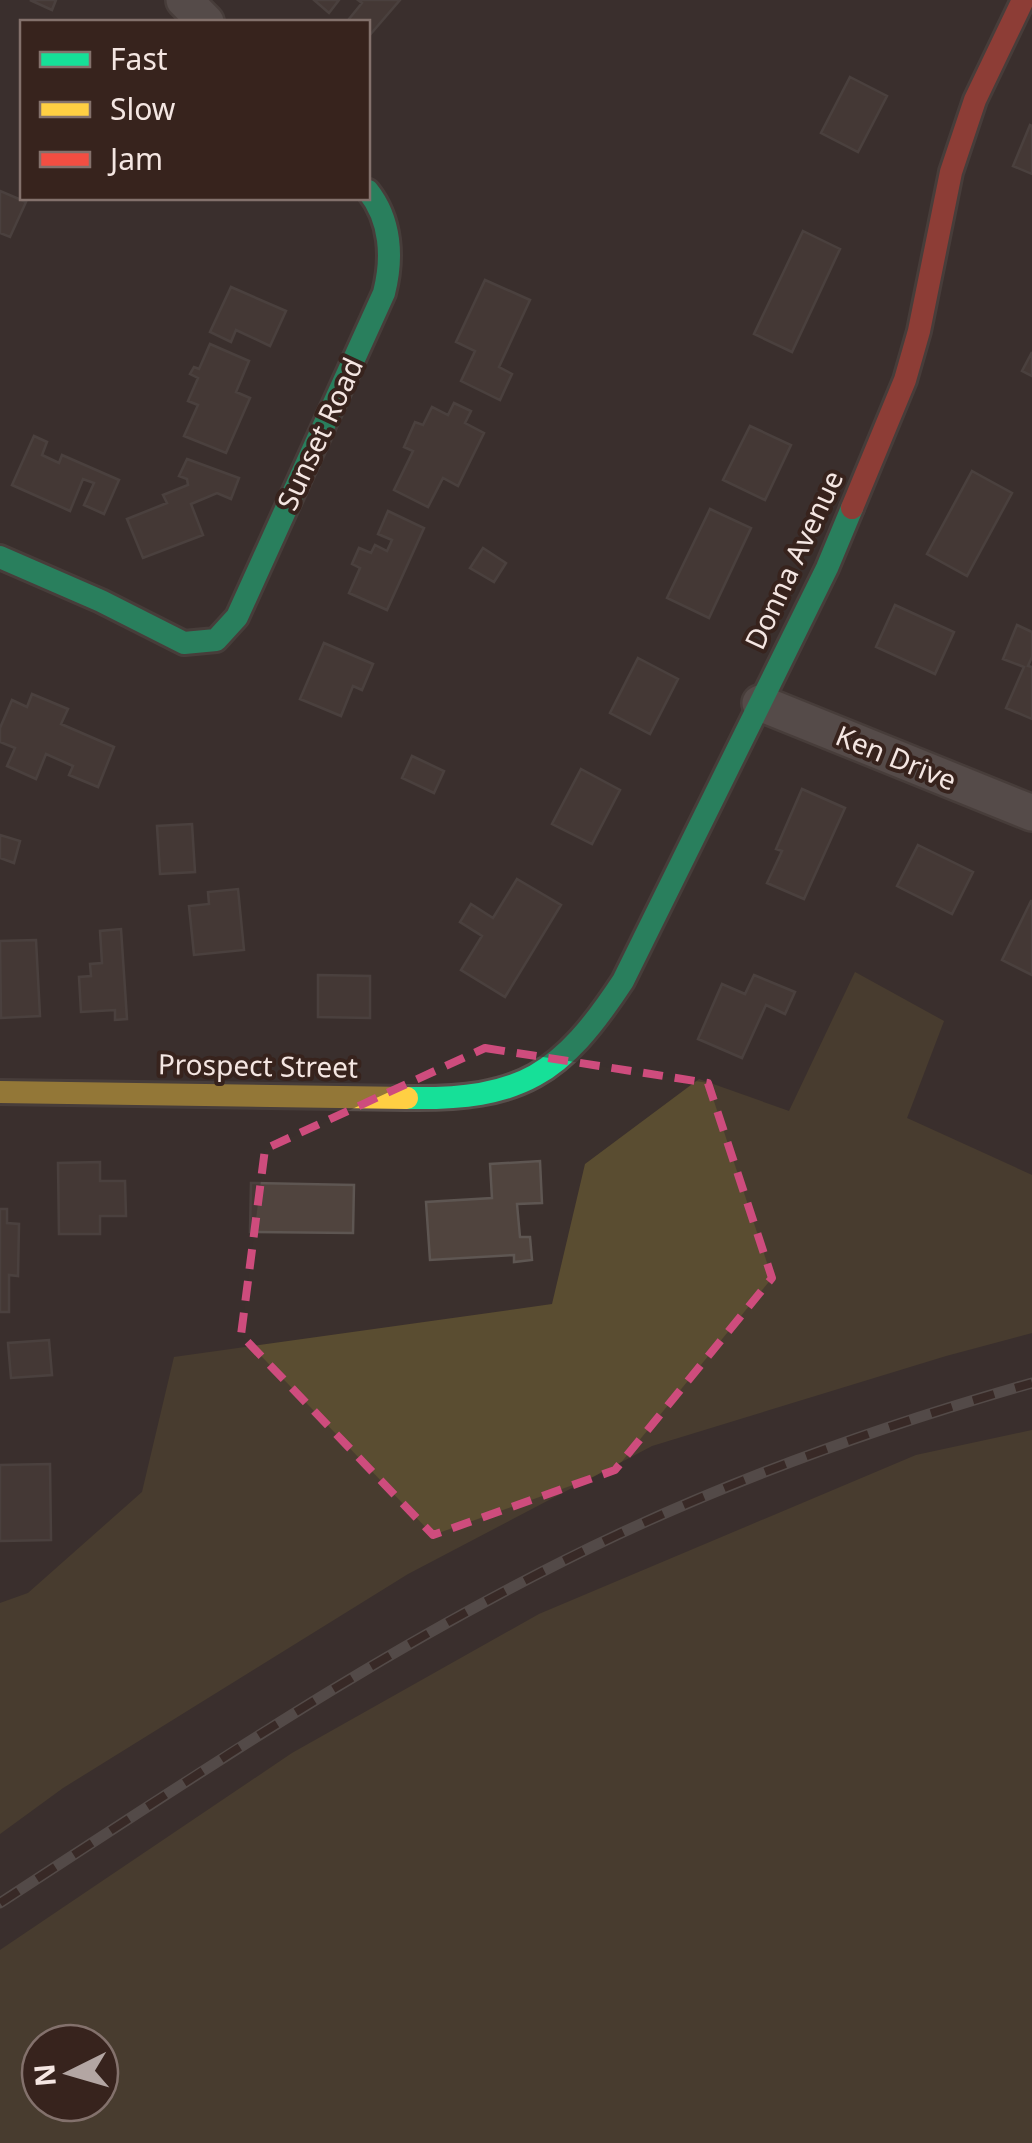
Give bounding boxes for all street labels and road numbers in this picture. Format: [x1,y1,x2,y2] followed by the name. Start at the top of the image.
[267,351,371,516] street label: Sunset Road
[735,464,851,655] street label: Donna Avenue
[830,716,962,798] street label: Ken Drive
[158,1044,358,1086] street label: Prospect Street

